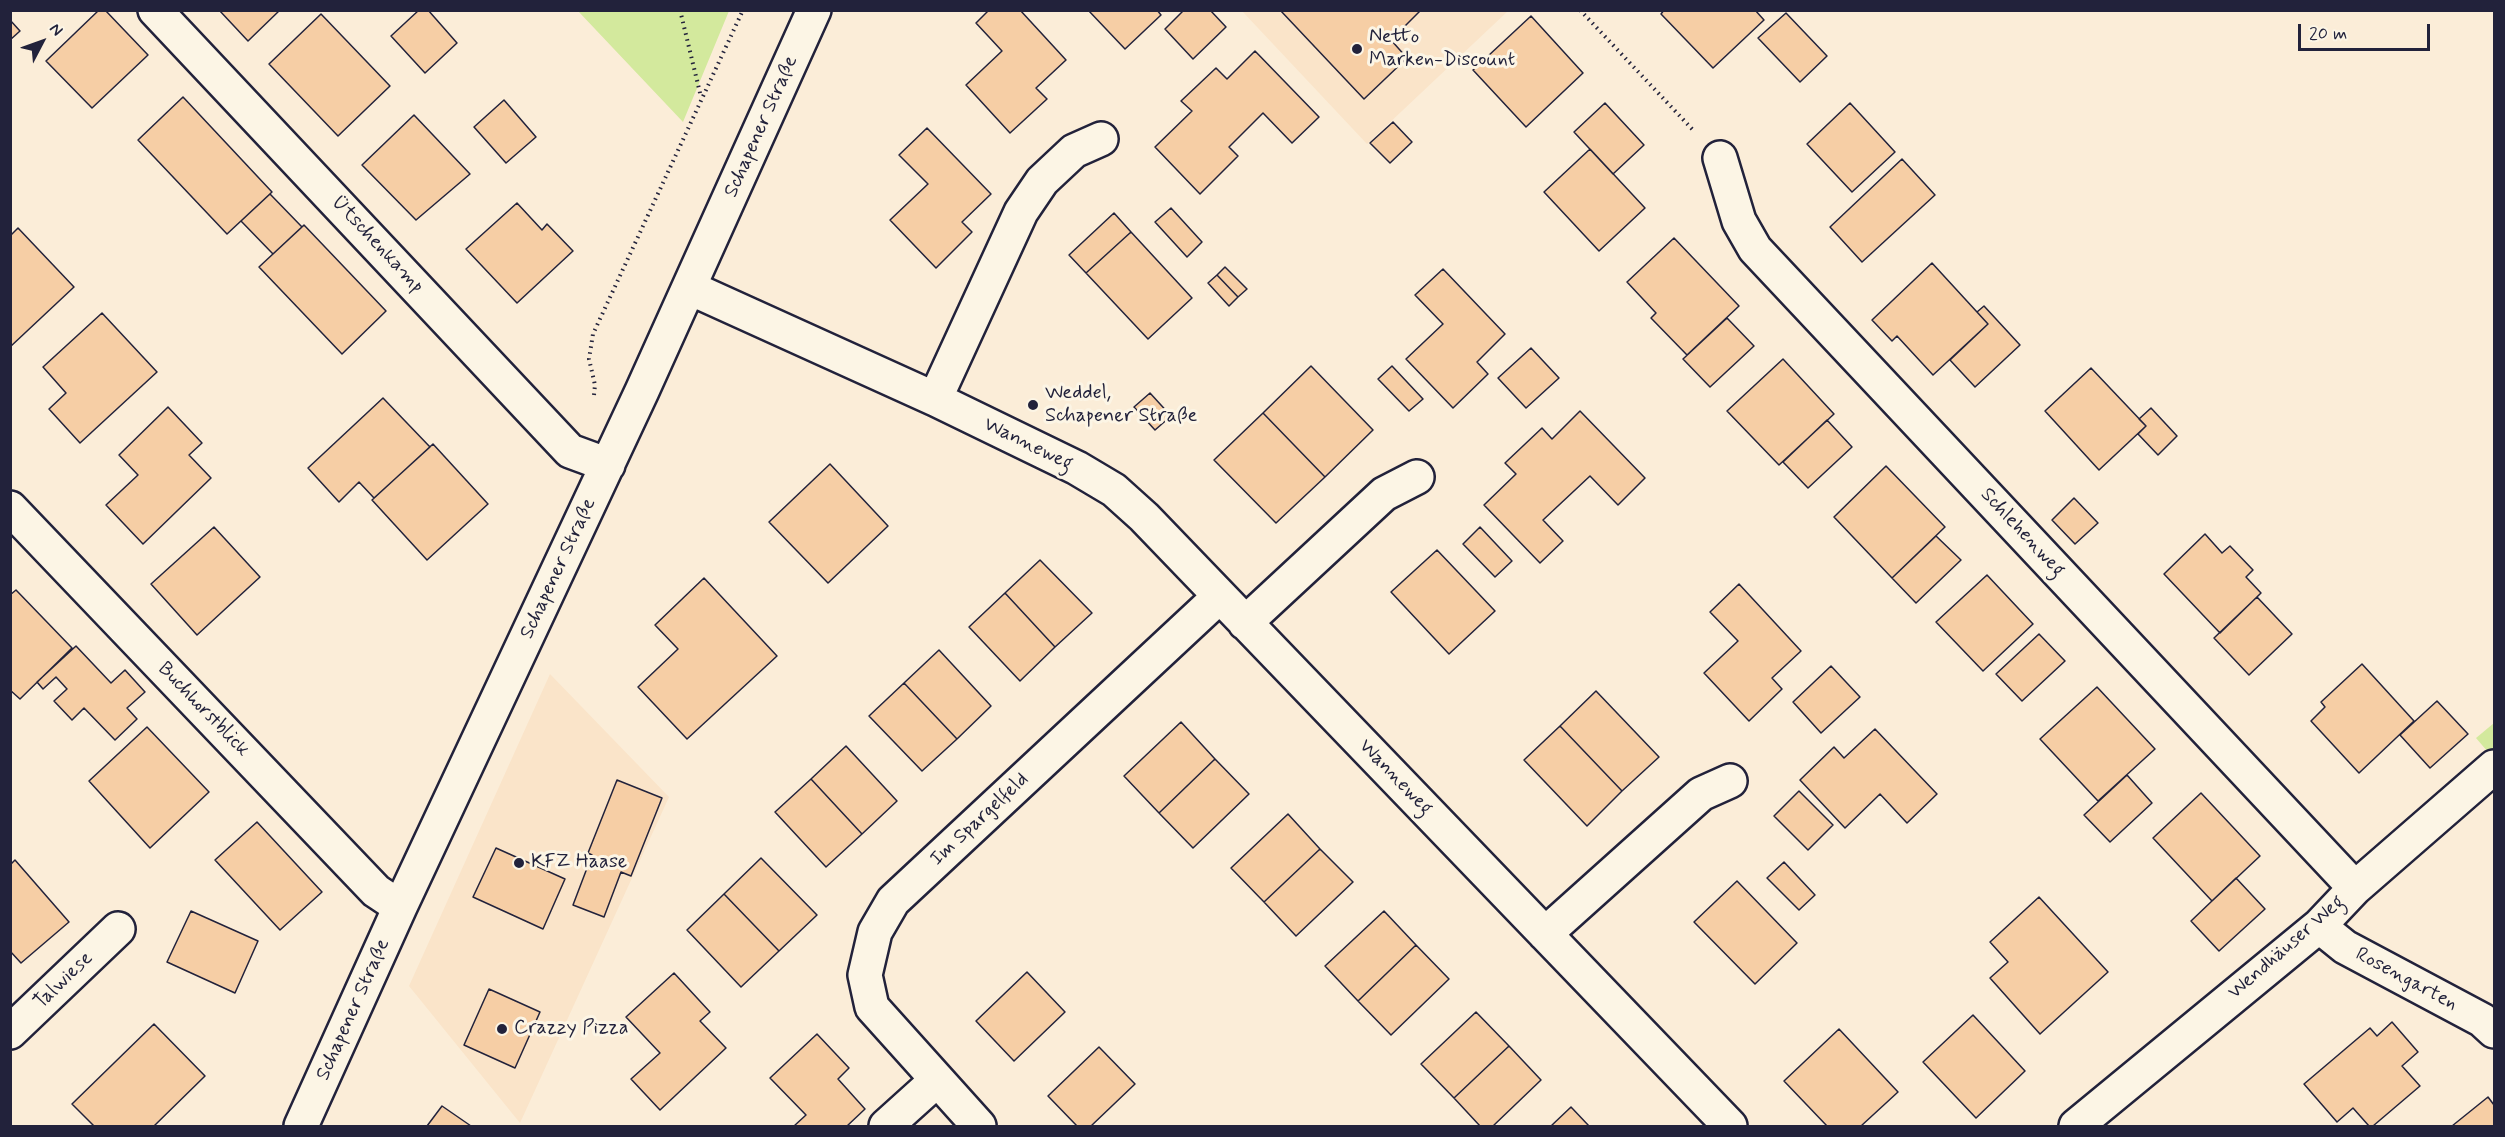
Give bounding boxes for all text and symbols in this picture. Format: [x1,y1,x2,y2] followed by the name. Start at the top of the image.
[12,12,72,72] north arrow
[2301,12,2433,50] scale bar
[45,19,67,41] text: N
[2309,22,2347,46] text: 20 m
[1369,26,1515,73] place label: Netto Marken-Discount
[1350,42,1364,56] marker: Netto Marken-Discount
[720,52,804,202] street label: Schapener Straße
[326,191,428,299] street label: Ütschenkamp
[1045,382,1197,429] place label: Weddel, Schapener Straße
[1026,398,1040,412] marker: Weddel, Schapener Straße
[979,413,1077,477] street label: Wanneweg
[1975,483,2069,583] street label: Schlehenweg
[516,495,602,643] street label: Schapener Straße
[152,658,254,762] street label: Buchhorstblick
[1353,735,1437,821] street label: Wanneweg
[926,768,1034,872] street label: Im Spargelfeld
[531,851,627,875] place label: KFZ Haase
[512,856,526,870] marker: KFZ Haase
[2224,891,2350,1005] street label: Wendhäuser Weg
[312,935,396,1085] street label: Schapener Straße
[2351,943,2461,1017] street label: Rosengarten
[30,947,98,1015] street label: Talwiese
[514,1017,628,1041] place label: Crazzy Pizza
[495,1022,509,1036] marker: Crazzy Pizza

